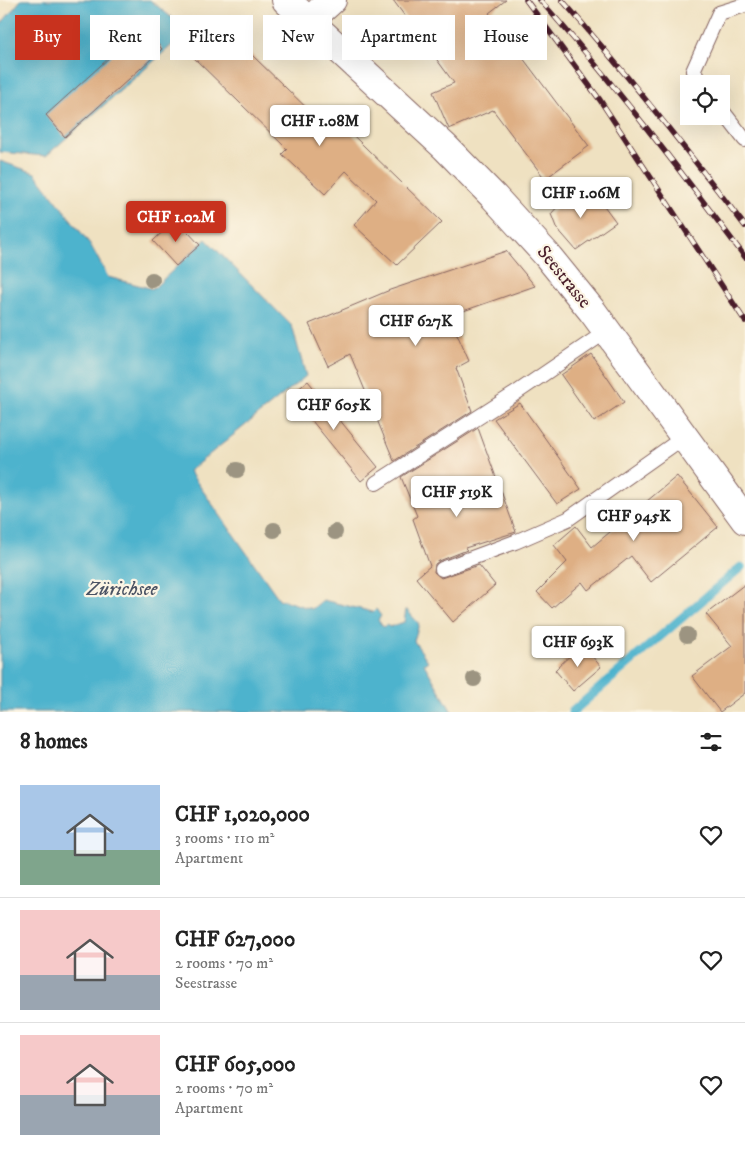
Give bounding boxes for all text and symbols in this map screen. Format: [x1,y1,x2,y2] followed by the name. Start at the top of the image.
[15,15,80,60] chip: Buy
[90,15,160,60] chip: Rent
[170,15,253,60] chip: Filters
[263,15,332,60] chip: New
[342,15,455,60] chip: Apartment
[465,15,547,60] chip: House
[680,75,730,125] map controls
[680,75,730,125] button: locate
[263,104,377,147] pin: CHF 1.08M
[281,111,359,131] text: CHF 1.08M
[524,176,638,219] pin: CHF 1.06M
[542,183,620,203] text: CHF 1.06M
[119,200,233,243] pin: CHF 1.02M
[137,207,215,227] text: CHF 1.02M
[532,241,596,313] street label: Seestrasse
[364,304,468,347] pin: CHF 627K
[380,311,452,331] text: CHF 627K
[282,388,386,431] pin: CHF 605K
[297,395,371,415] text: CHF 605K
[405,476,509,518] pin: CHF 519K
[422,482,492,502] text: CHF 519K
[582,500,686,542] pin: CHF 945K
[597,506,671,526] text: CHF 945K
[86,577,159,602] water label: Zürichsee
[526,626,630,668] pin: CHF 693K
[543,632,613,652] text: CHF 693K
[697,728,725,756] icon: filters
[20,729,88,755] text: 8 homes
[175,802,310,828] text: CHF 1,020,000
[60,805,120,865] icon: home
[697,821,725,849] icon: heart
[175,828,274,848] text: 3 rooms · 110 m²
[175,848,243,868] text: Apartment
[175,927,295,953] text: CHF 627,000
[60,930,120,990] icon: home
[697,946,725,974] icon: heart
[175,953,273,973] text: 2 rooms · 70 m²
[175,973,237,993] text: Seestrasse
[175,1052,296,1078] text: CHF 605,000
[60,1055,120,1115] icon: home
[697,1071,725,1099] icon: heart
[175,1078,273,1098] text: 2 rooms · 70 m²
[175,1098,243,1118] text: Apartment

